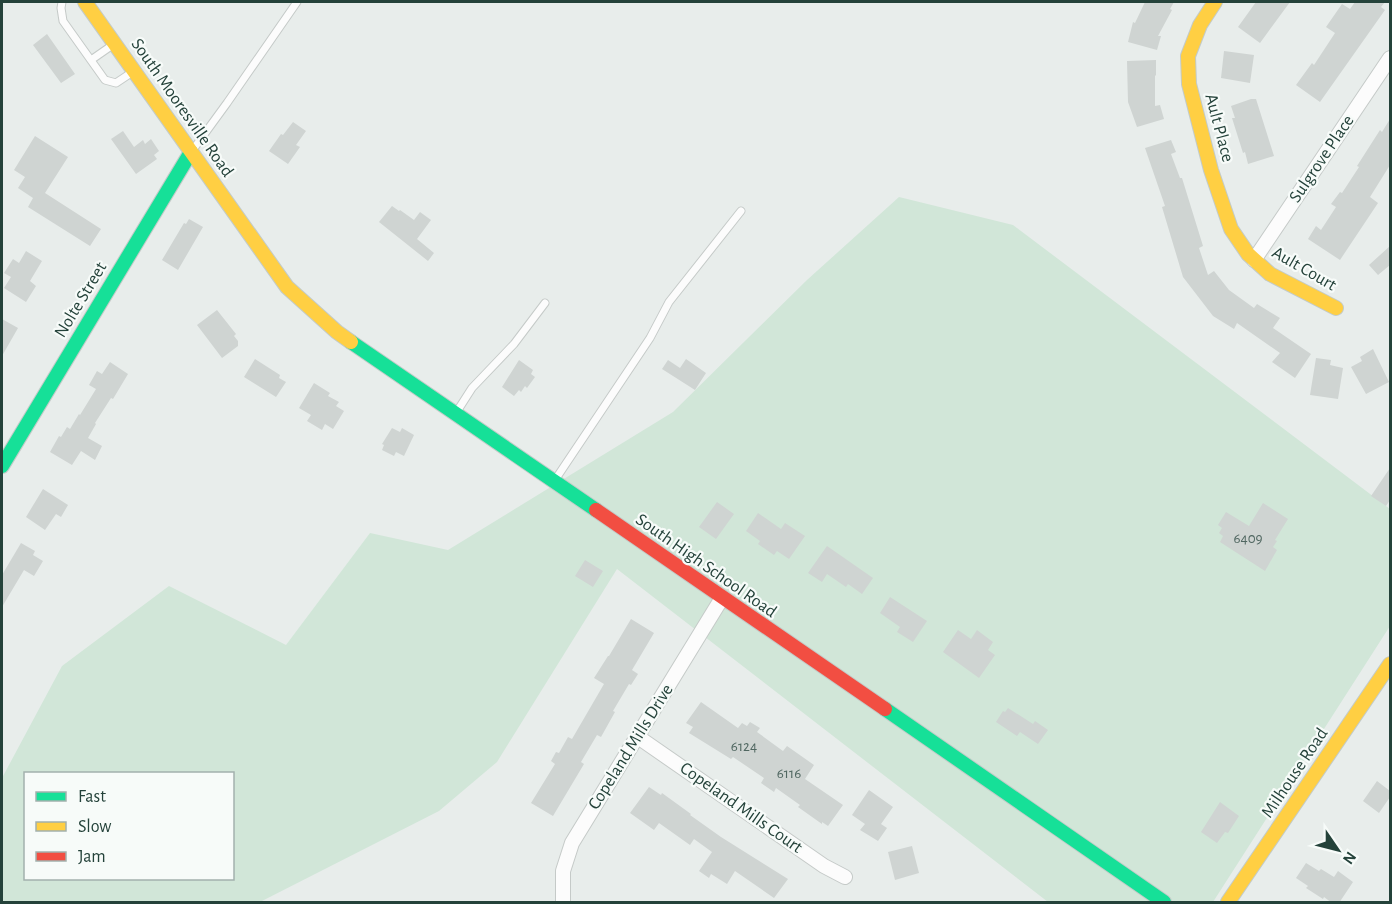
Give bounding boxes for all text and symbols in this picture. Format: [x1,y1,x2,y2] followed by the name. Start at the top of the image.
[128,36,236,180] street label: South Mooresville Road
[1201,92,1237,164] street label: Ault Place
[1286,112,1358,206] street label: Sulgrove Place
[1269,244,1339,295] street label: Ault Court
[52,259,111,341] street label: Nolte Street
[632,511,780,621] street label: South High School Road
[1233,531,1263,546] house number: 6409
[585,681,677,813] street label: Copeland Mills Drive
[1258,725,1332,821] street label: Milhouse Road
[731,739,757,754] house number: 6124
[676,759,806,857] street label: Copeland Mills Court
[777,766,801,781] house number: 6116
[24,772,234,880] legend
[78,788,106,806] text: Fast
[78,818,111,836] text: Slow
[1308,820,1368,880] north arrow
[78,848,106,866] text: Jam
[1340,849,1359,867] text: N

